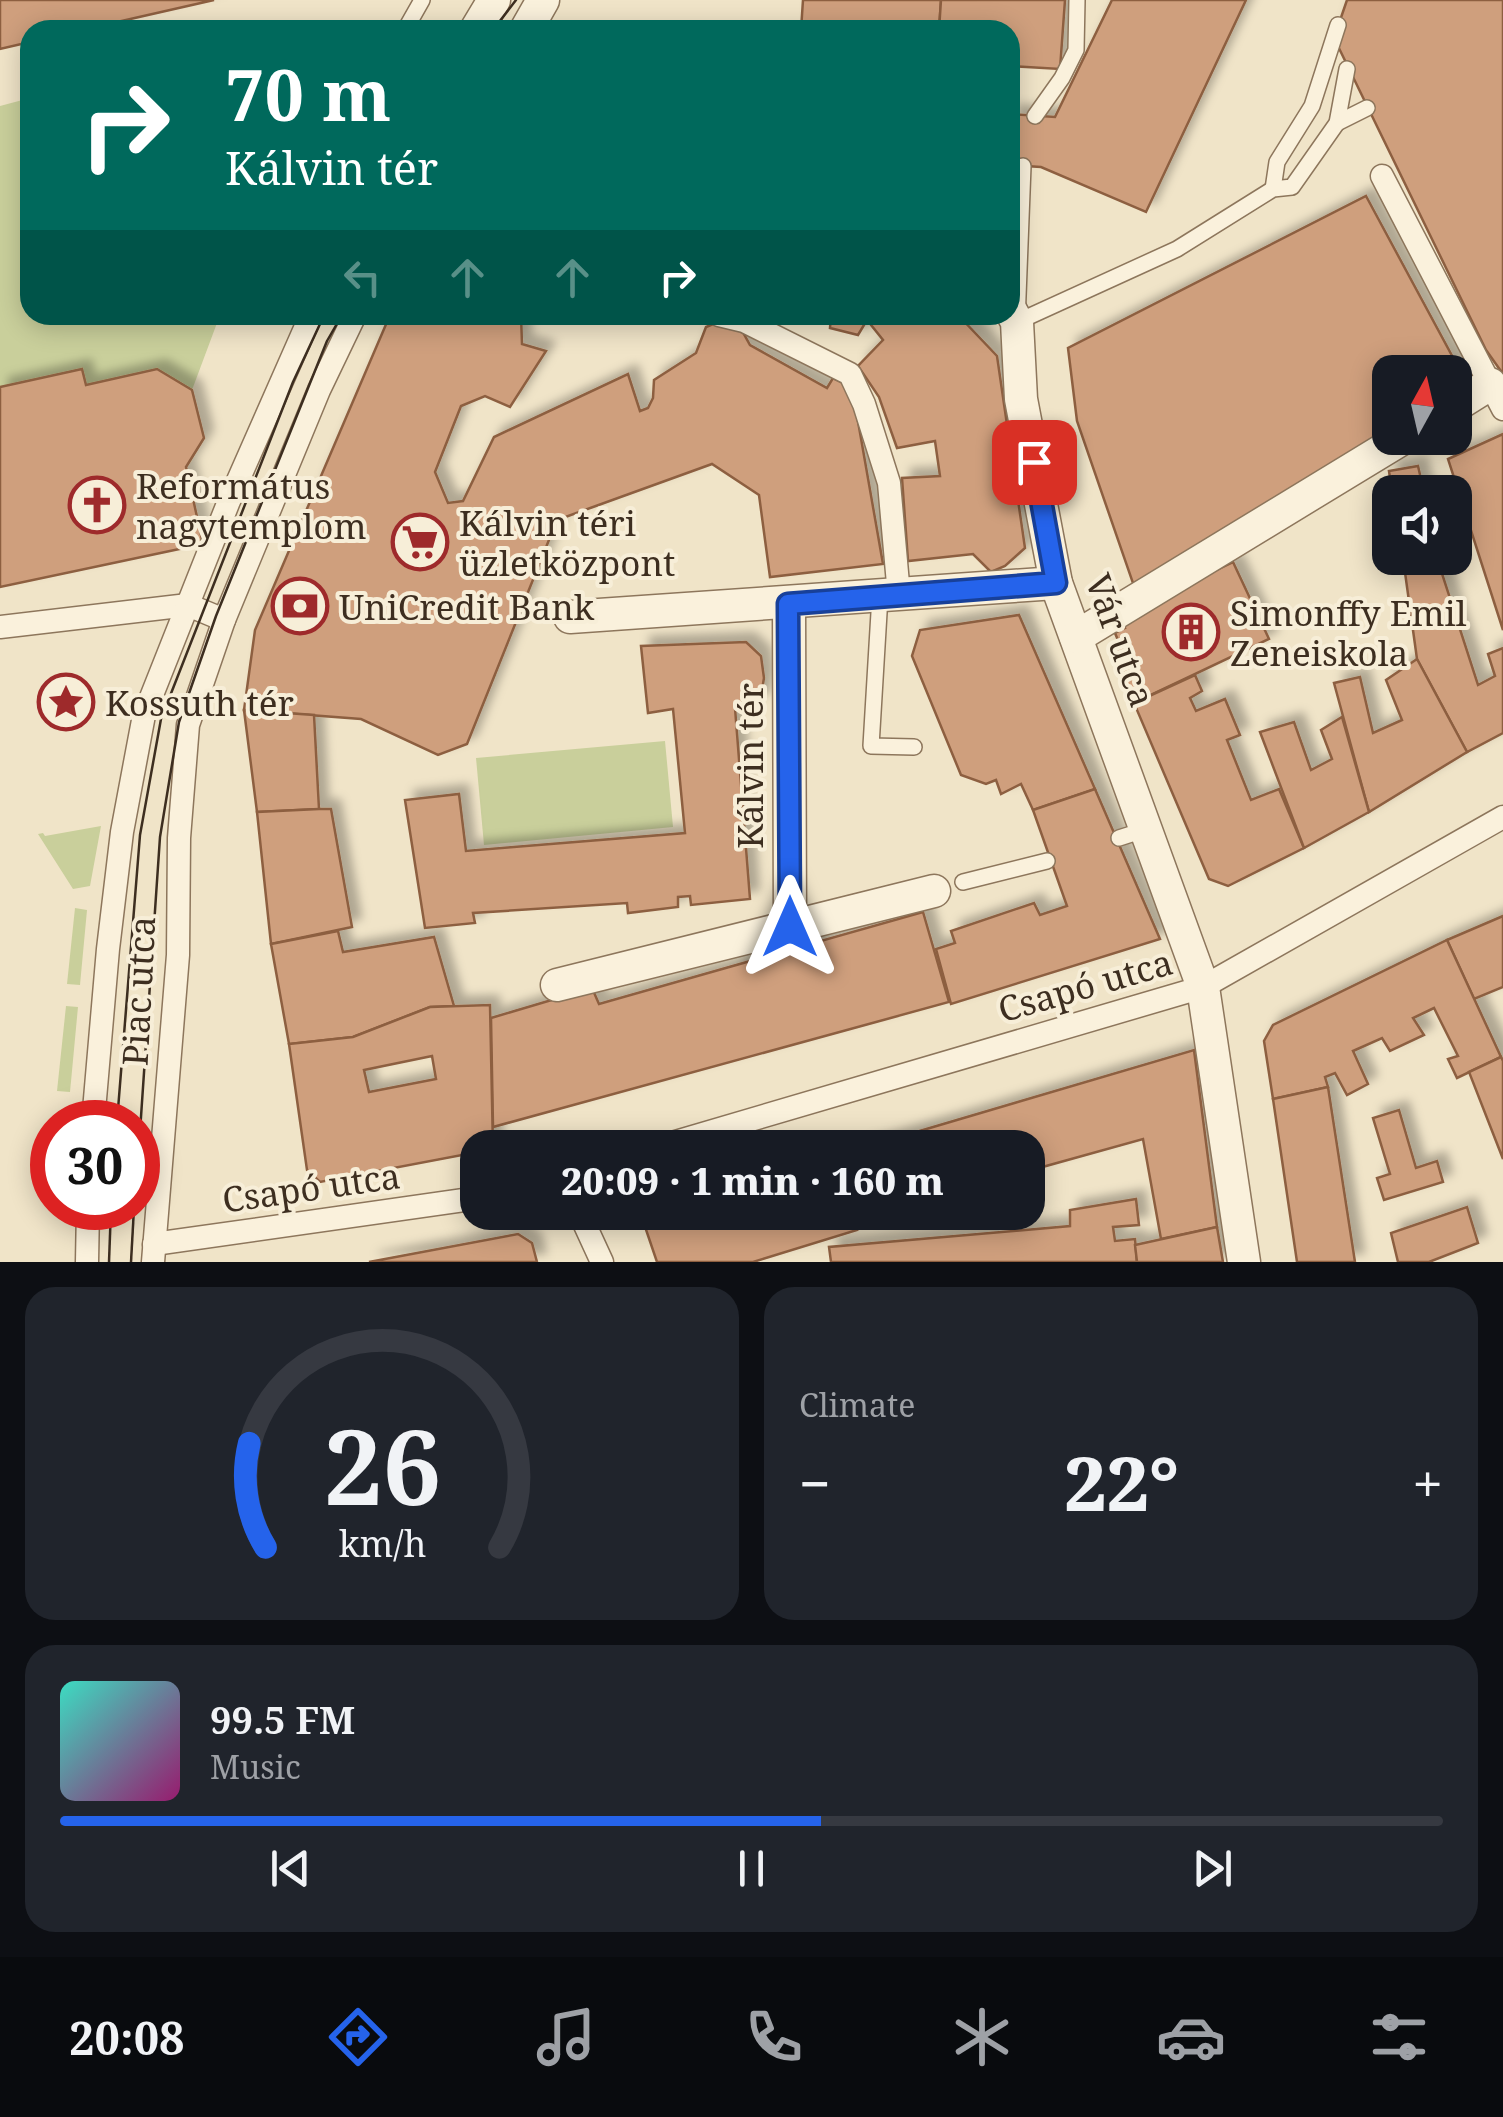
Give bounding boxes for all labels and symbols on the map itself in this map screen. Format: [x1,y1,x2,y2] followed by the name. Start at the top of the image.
[1372,355,1472,455] north arrow
[992,420,1077,505] pin
[136,462,367,549] place label: Református nagytemplom
[67,475,127,535] church icon: Református nagytemplom
[459,499,675,586] place label: Kálvin téri üzletközpont
[390,512,450,572] supermarket icon: Kálvin téri üzletközpont
[1075,567,1167,713] street label: Vár utca
[270,576,330,636] bank icon: UniCredit Bank
[339,583,595,630] place label: UniCredit Bank
[1230,589,1467,676] place label: Simonffy Emil Zeneiskola
[1161,602,1221,662] building icon: Simonffy Emil Zeneiskola
[36,672,96,732] place icon: Kossuth tér
[105,679,294,726] place label: Kossuth tér
[726,683,773,849] street label: Kálvin tér
[738,875,842,979] position arrow
[111,915,165,1067] street label: Piac utca
[992,938,1178,1032] street label: Csapó utca
[30,1100,160,1230] speed limit sign: 30
[219,1151,403,1223] street label: Csapó utca

